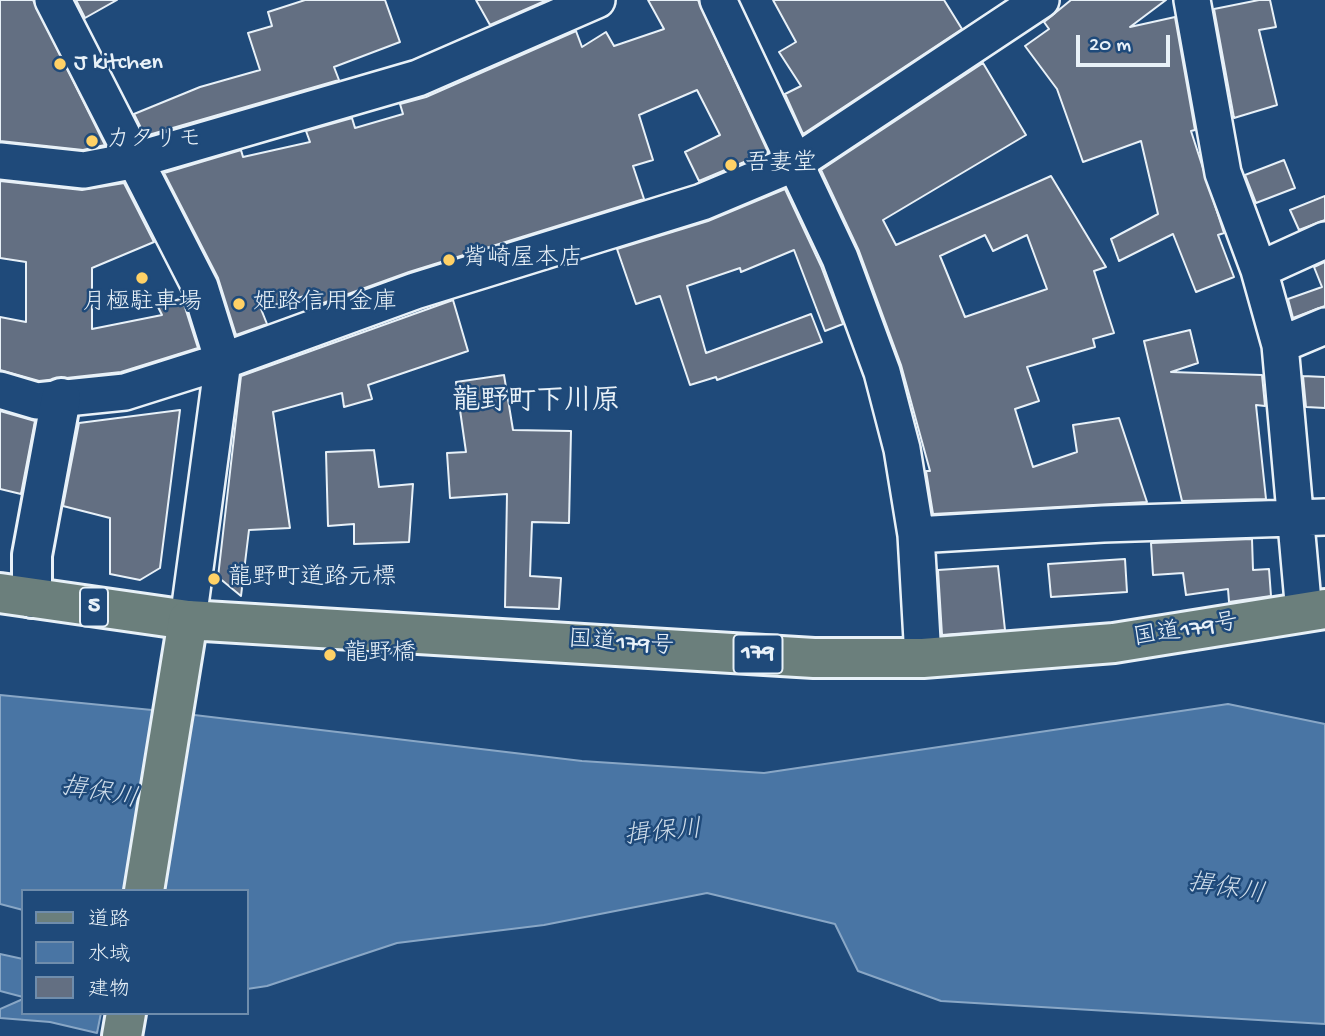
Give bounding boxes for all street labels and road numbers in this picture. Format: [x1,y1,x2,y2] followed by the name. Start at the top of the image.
[80,587,108,626] road number: 5
[1131,609,1241,655] street label: 国道179号
[567,627,675,663] street label: 国道179号
[734,634,782,674] road number: 179

